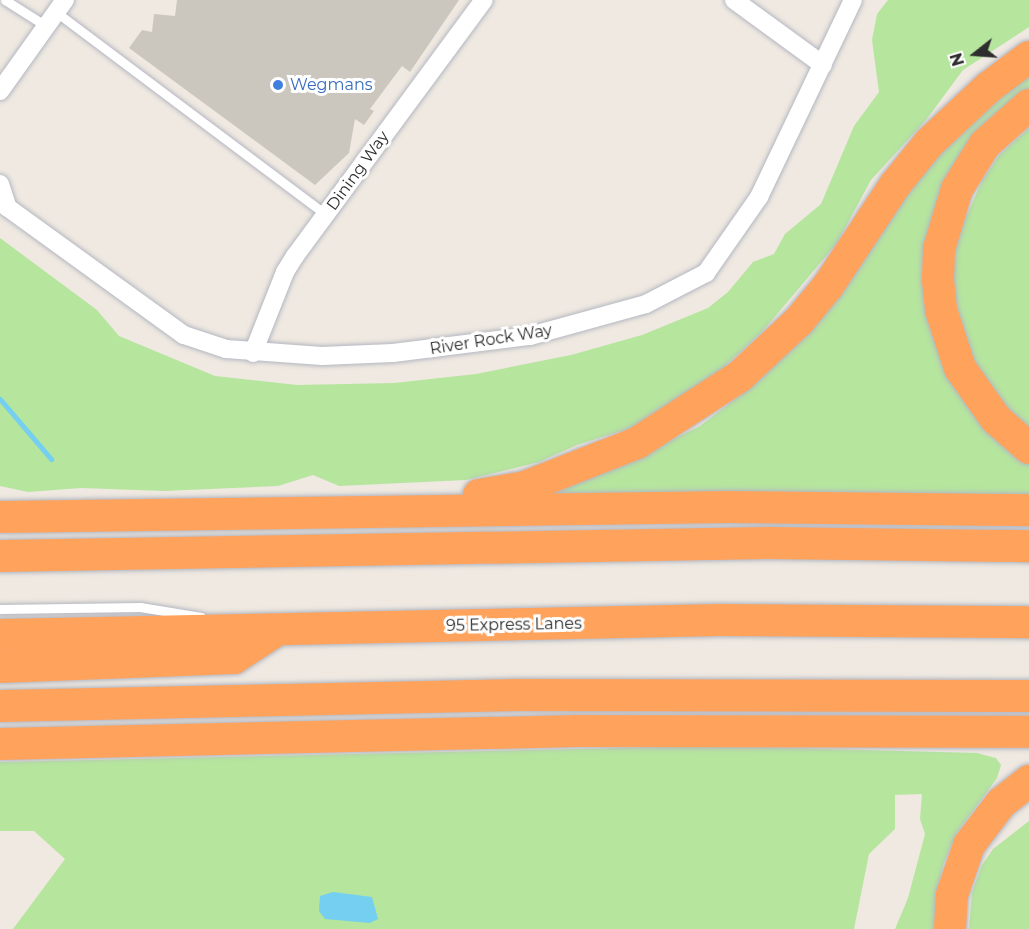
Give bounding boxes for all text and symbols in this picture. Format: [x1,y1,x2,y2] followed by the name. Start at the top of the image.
[945,24,1005,84] north arrow
[946,50,968,68] text: N
[290,75,373,95] place label: Wegmans
[271,78,285,92] marker: Wegmans
[323,128,393,214] street label: Dining Way
[428,321,554,359] street label: River Rock Way
[446,614,582,636] street label: 95 Express Lanes

